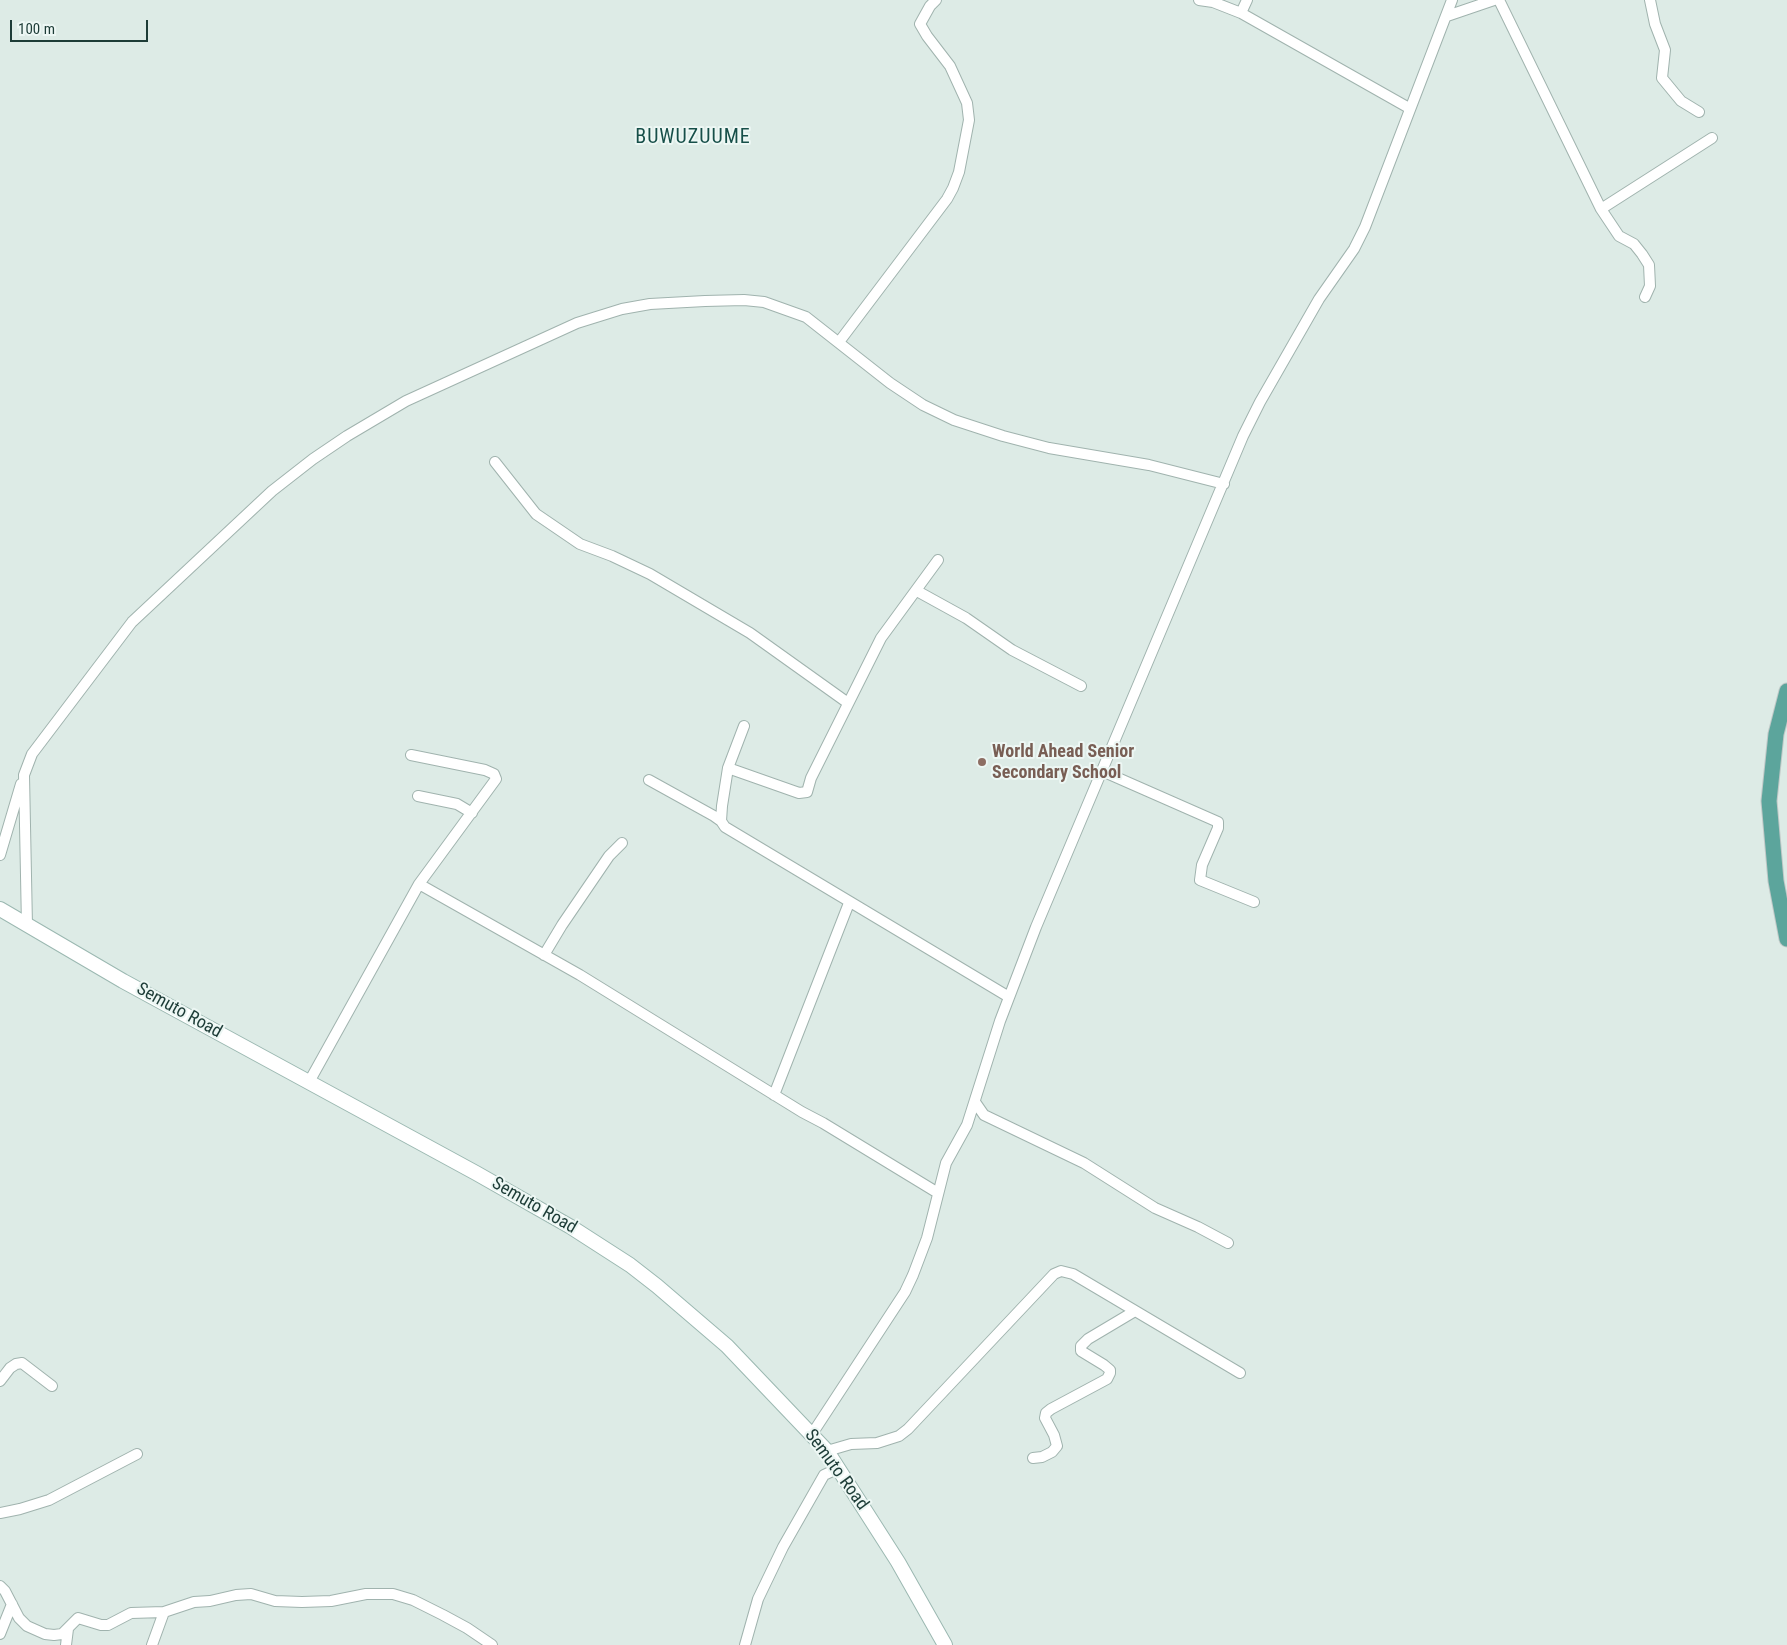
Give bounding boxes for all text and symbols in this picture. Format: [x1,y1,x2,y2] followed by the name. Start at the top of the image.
[12,10,150,42] scale bar
[18,20,55,38] text: 100 m
[634,126,752,150] district label: BUWUZUUME
[992,741,1134,784] place label: World Ahead Senior Secondary School
[976,756,988,768] marker: World Ahead Senior Secondary School
[132,979,226,1043] street label: Semuto Road
[488,1173,580,1239] street label: Semuto Road
[799,1425,873,1515] street label: Semuto Road

